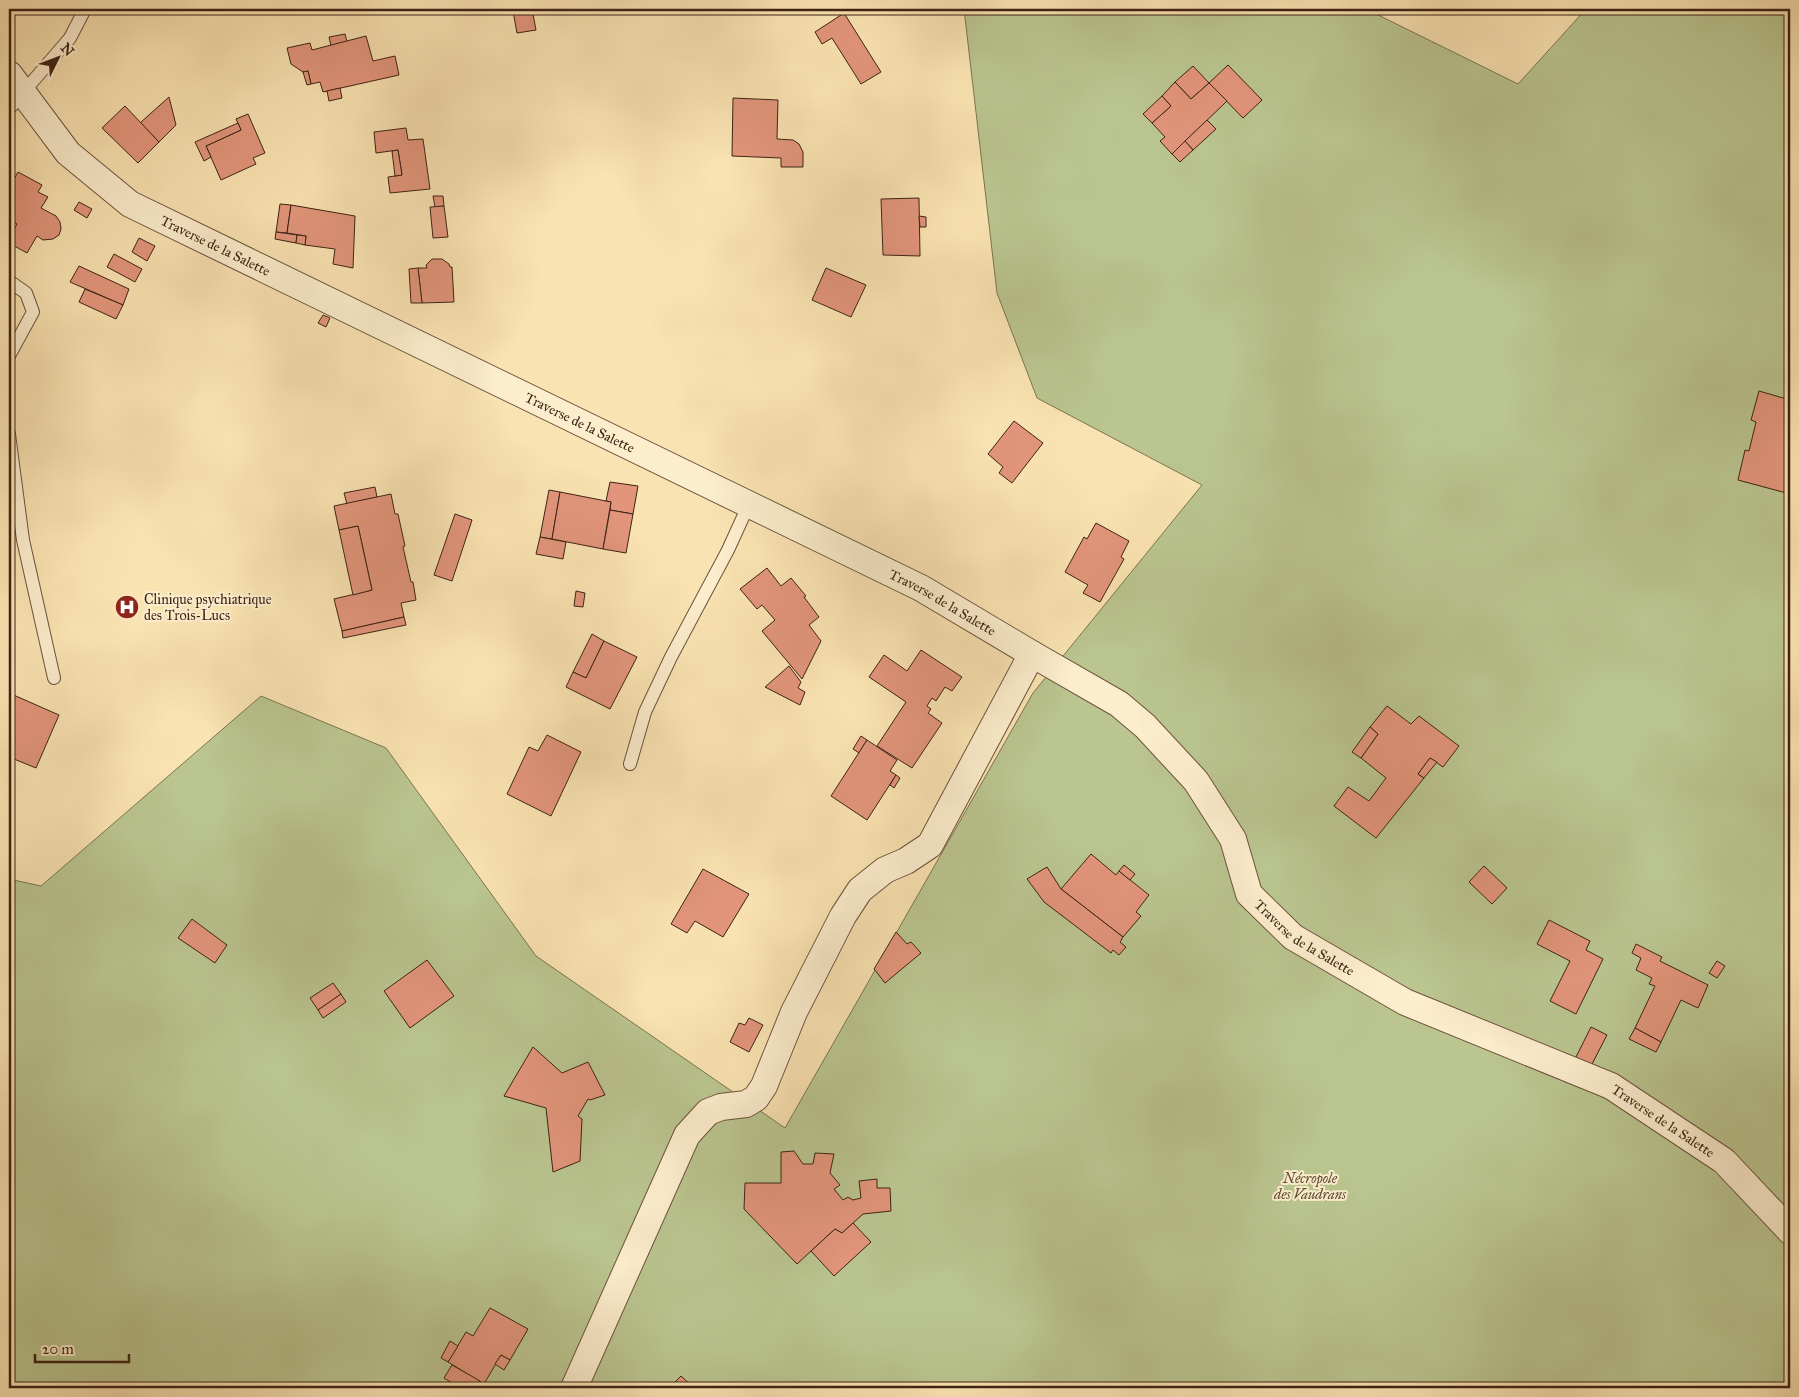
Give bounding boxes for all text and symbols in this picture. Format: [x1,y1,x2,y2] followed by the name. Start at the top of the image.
[32,32,82,82] north arrow
[57,40,78,60] text: N
[158,212,273,280] street label: Traverse de la Salette
[522,389,637,457] street label: Traverse de la Salette
[886,566,999,640] street label: Traverse de la Salette
[144,591,272,624] place label: Clinique psychiatrique des Trois-Lucs
[114,594,140,620] hospital icon: Clinique psychiatrique des Trois-Lucs
[1251,896,1357,980] street label: Traverse de la Salette
[1608,1081,1718,1161] street label: Traverse de la Salette
[1273,1170,1347,1203] park label: Nécropole des Vaudrans
[35,1332,129,1364] scale bar
[42,1340,74,1358] text: 20 m

